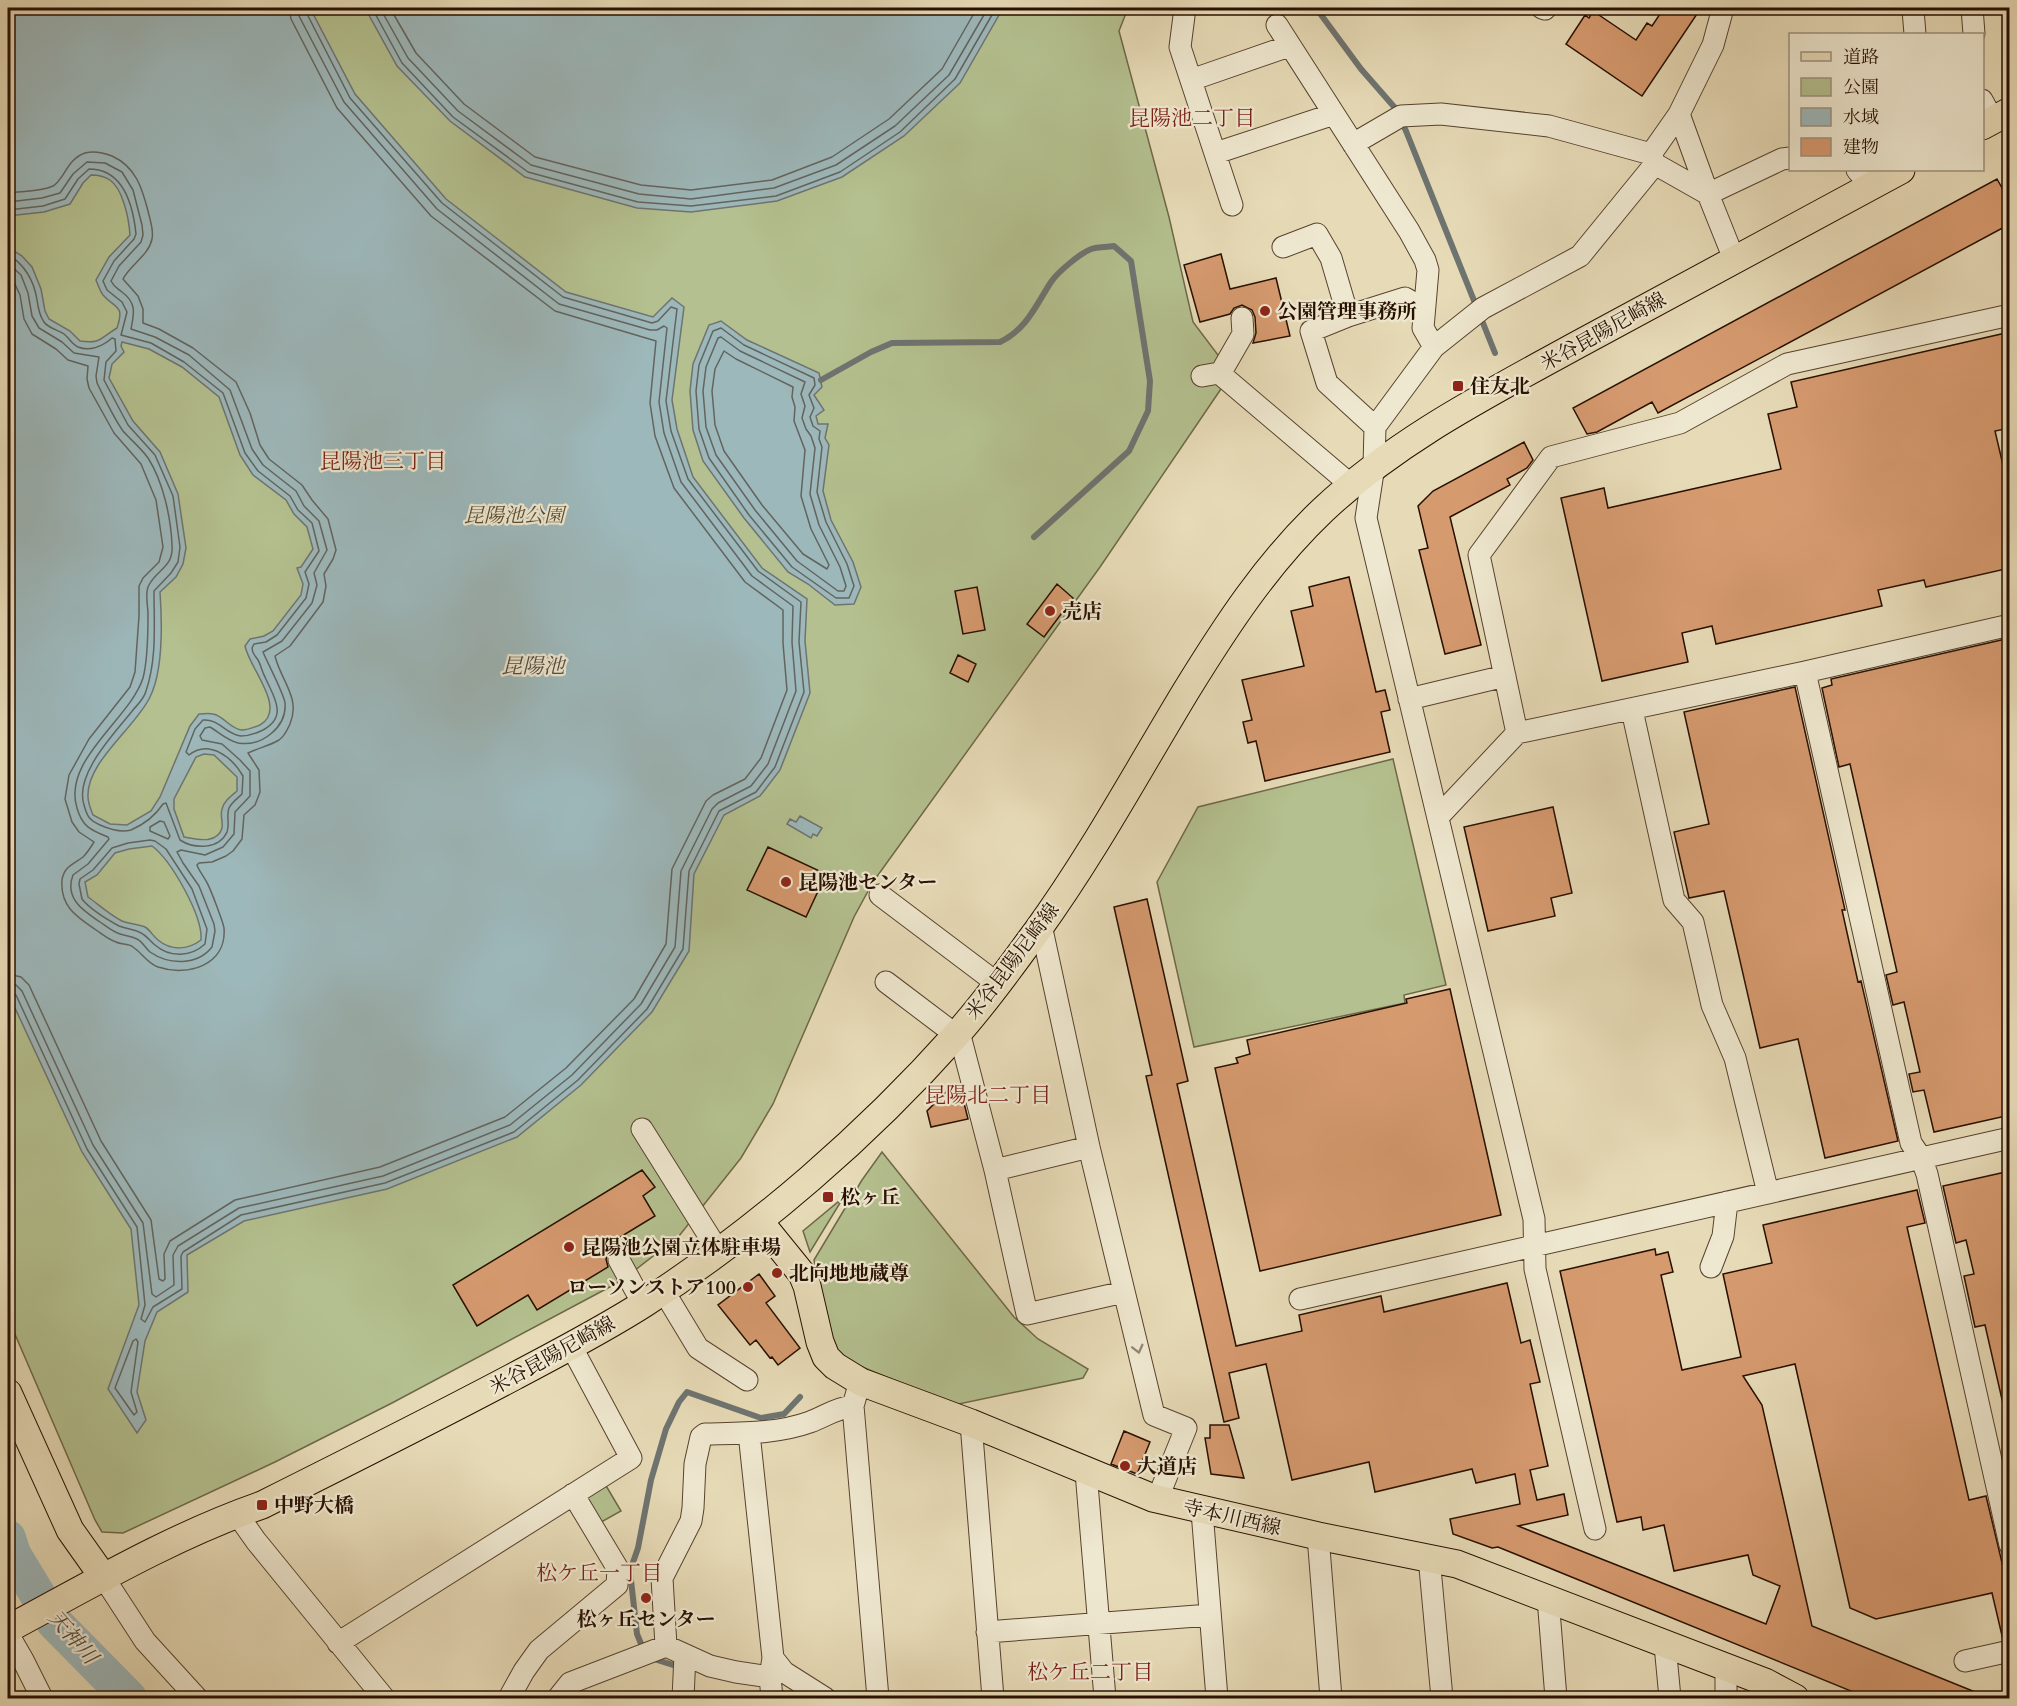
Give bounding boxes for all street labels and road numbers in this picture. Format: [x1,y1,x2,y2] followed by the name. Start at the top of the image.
[1535,286,1671,377] street label: 米谷昆陽尼崎線
[959,897,1065,1025] street label: 米谷昆陽尼崎線
[484,1310,620,1401] street label: 米谷昆陽尼崎線
[1180,1493,1284,1542] street label: 寺本川西線

